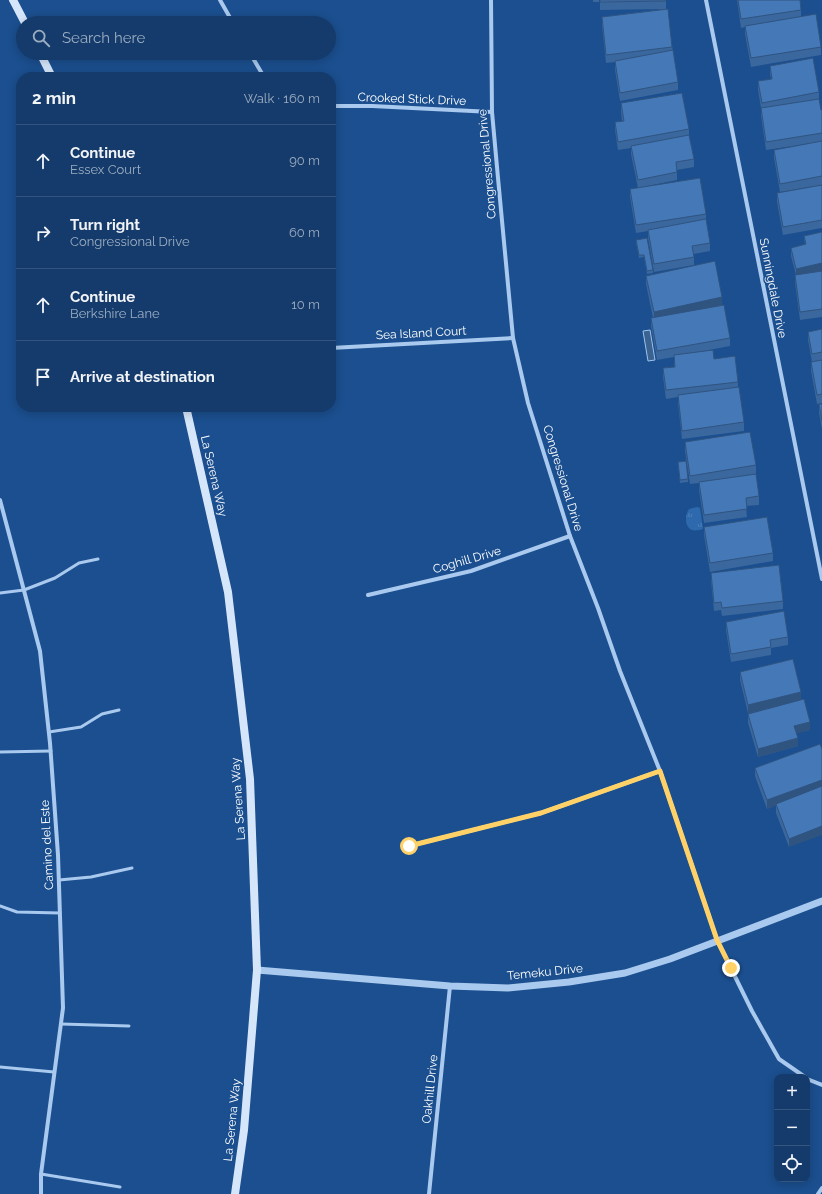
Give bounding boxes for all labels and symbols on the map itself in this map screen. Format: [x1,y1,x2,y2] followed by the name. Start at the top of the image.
[357,90,467,108] street label: Crooked Stick Drive
[475,108,499,220] street label: Congressional Drive
[756,237,790,339] street label: Sunningdale Drive
[375,324,467,342] street label: Sea Island Court
[540,423,586,533] street label: Congressional Drive
[198,434,230,518] street label: La Serena Way
[431,544,503,576] street label: Coghill Drive
[228,757,248,841] street label: La Serena Way
[38,800,56,890] street label: Camino del Este
[400,837,418,855] route start
[722,959,740,977] route end
[506,961,584,983] street label: Temeku Drive
[419,1054,441,1124] street label: Oakhill Drive
[221,1078,243,1162] street label: La Serena Way

